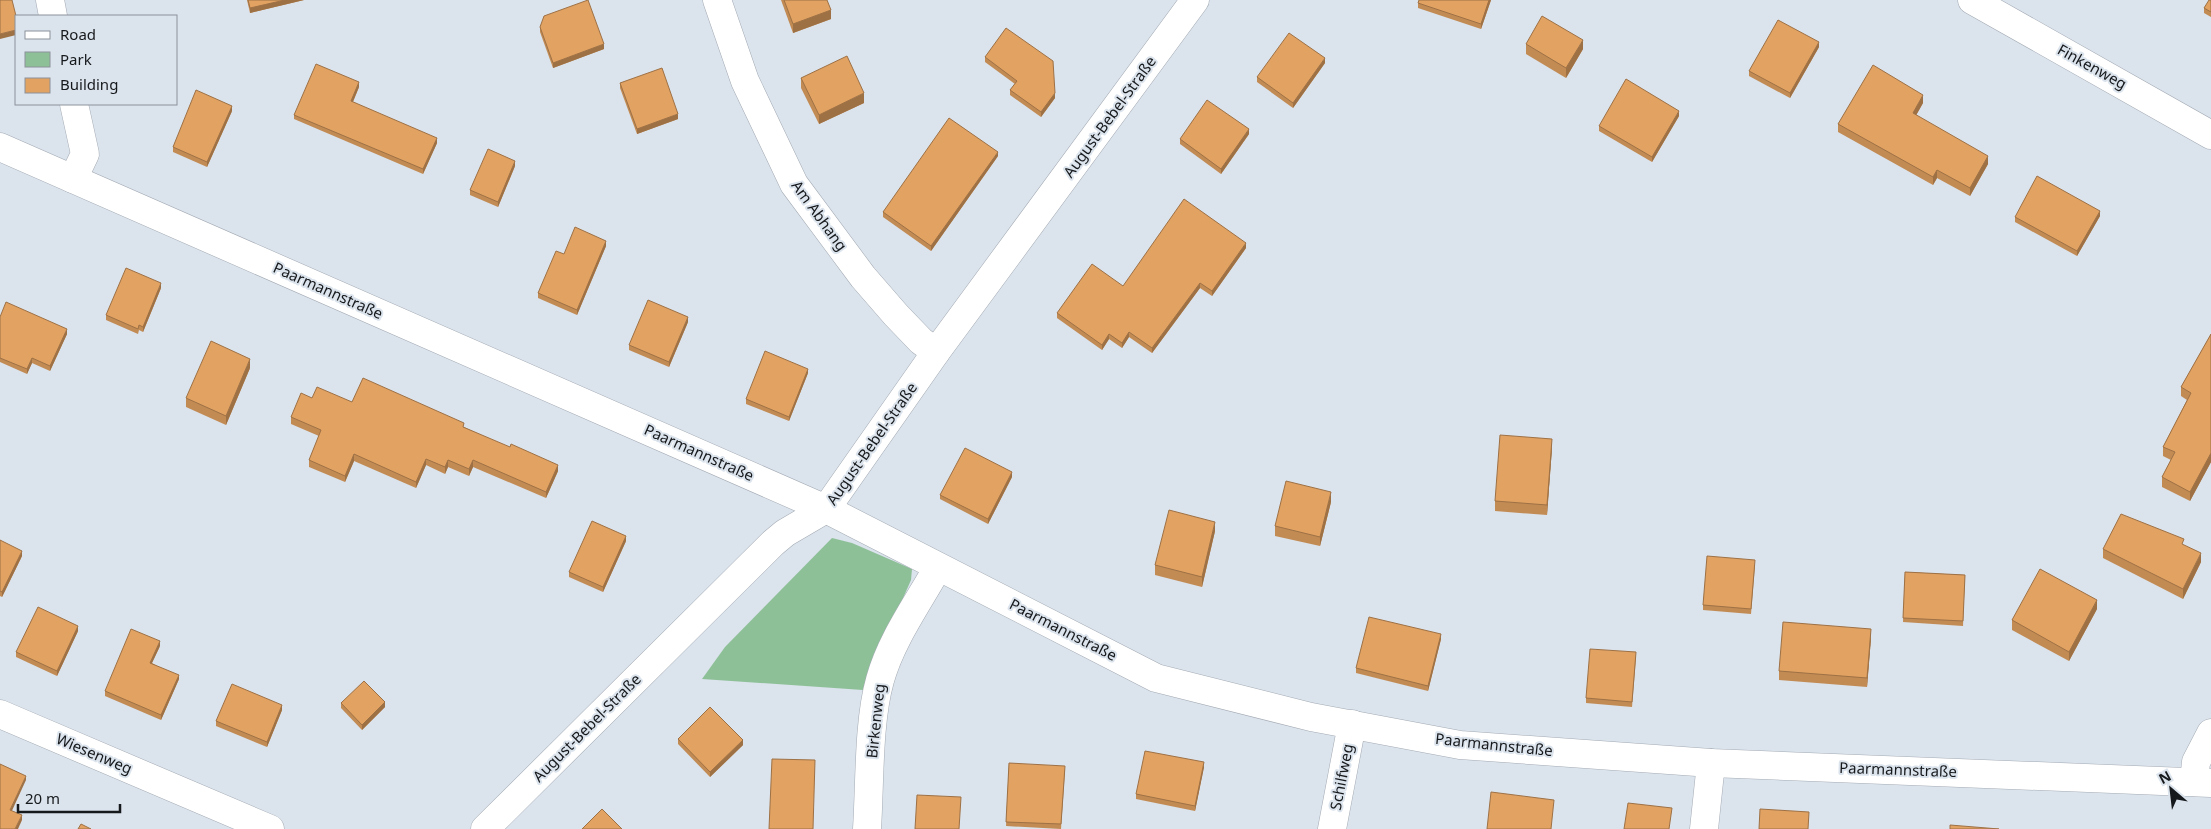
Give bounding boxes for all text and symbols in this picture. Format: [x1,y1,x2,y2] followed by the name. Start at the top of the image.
[15,15,178,105] legend
[60,24,96,44] text: Road
[2054,39,2131,93] street label: Finkenweg
[60,49,92,69] text: Park
[1058,52,1160,181] street label: August-Bebel-Straße
[60,74,118,94] text: Building
[787,176,852,255] street label: Am Abhang
[270,257,386,323] street label: Paarmannstraße
[821,378,921,509] street label: August-Bebel-Straße
[641,419,757,485] street label: Paarmannstraße
[1006,593,1121,665] street label: Paarmannstraße
[528,669,645,786] street label: August-Bebel-Straße
[861,683,889,759] street label: Birkenweg
[53,728,135,778] street label: Wiesenweg
[1434,728,1554,760] street label: Paarmannstraße
[1325,742,1357,812] street label: Schilfweg
[1839,757,1957,781] street label: Paarmannstraße
[2146,764,2196,814] north arrow
[2155,766,2174,788] text: N
[18,782,120,814] scale bar
[25,788,60,808] text: 20 m

